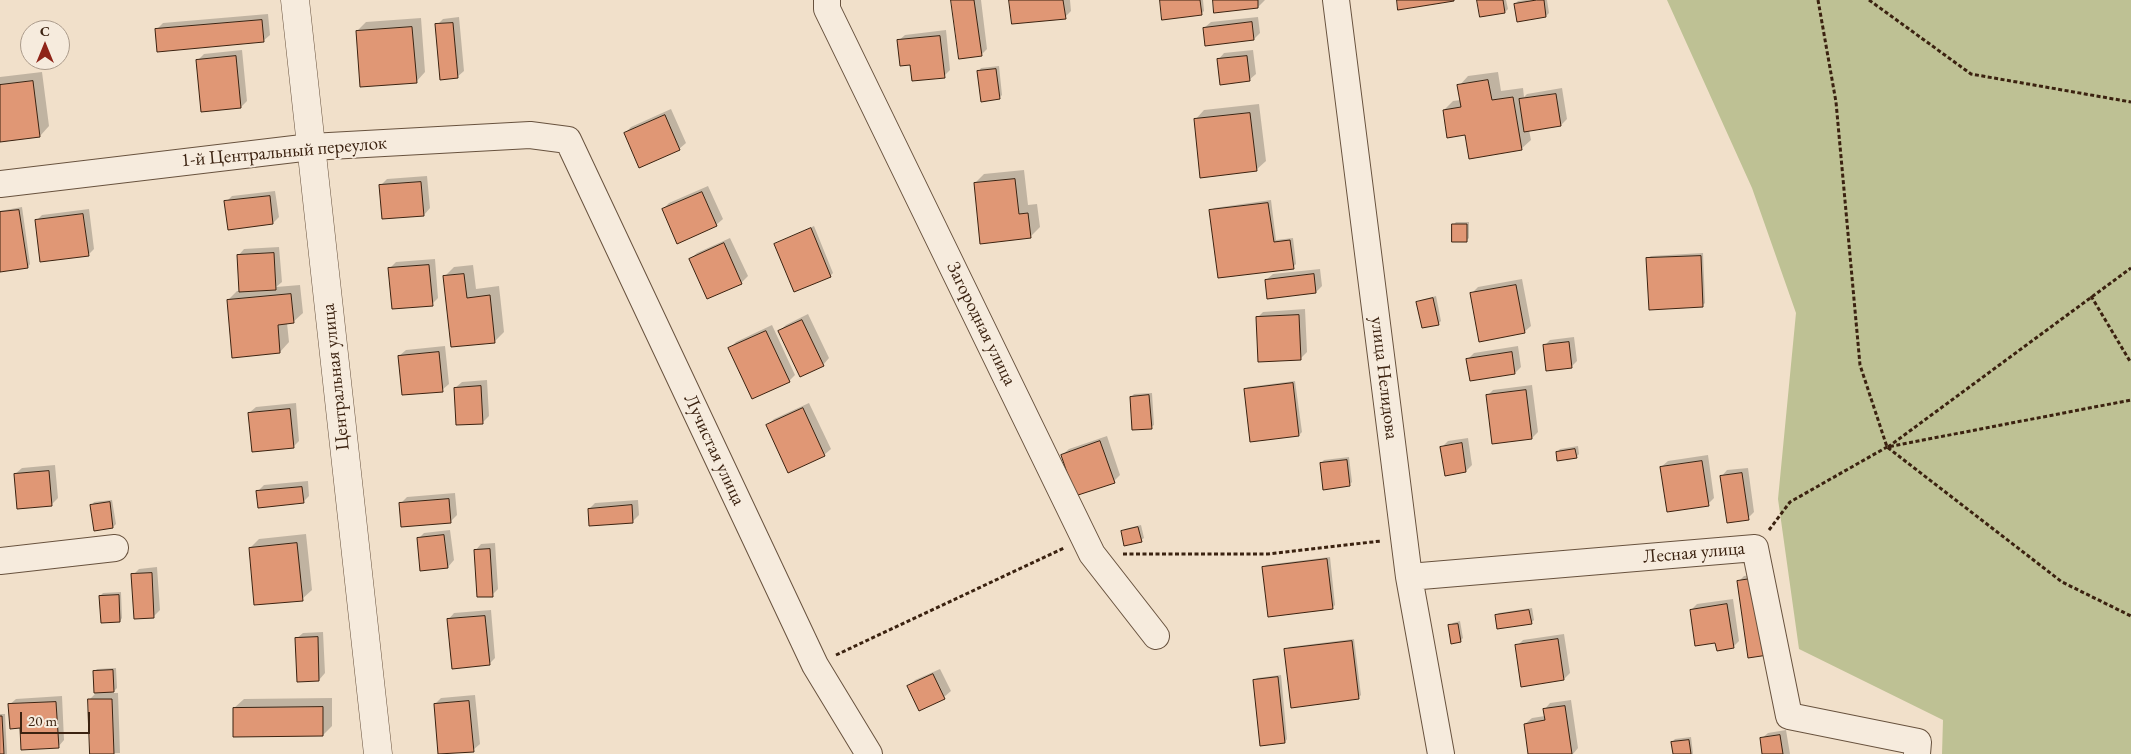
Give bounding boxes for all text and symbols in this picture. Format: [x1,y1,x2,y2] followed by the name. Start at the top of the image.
[20,20,70,70] north arrow
[40,22,50,40] text: С
[180,132,388,172] street label: 1-й Центральный переулок
[941,258,1021,390] street label: Загородная улица
[317,302,355,452] street label: Центральная улица
[1365,315,1403,441] street label: улица Нелидова
[678,391,750,509] street label: Лучистая улица
[1642,537,1746,569] street label: Лесная улица
[22,702,92,734] scale bar
[28,711,57,730] text: 20 m

